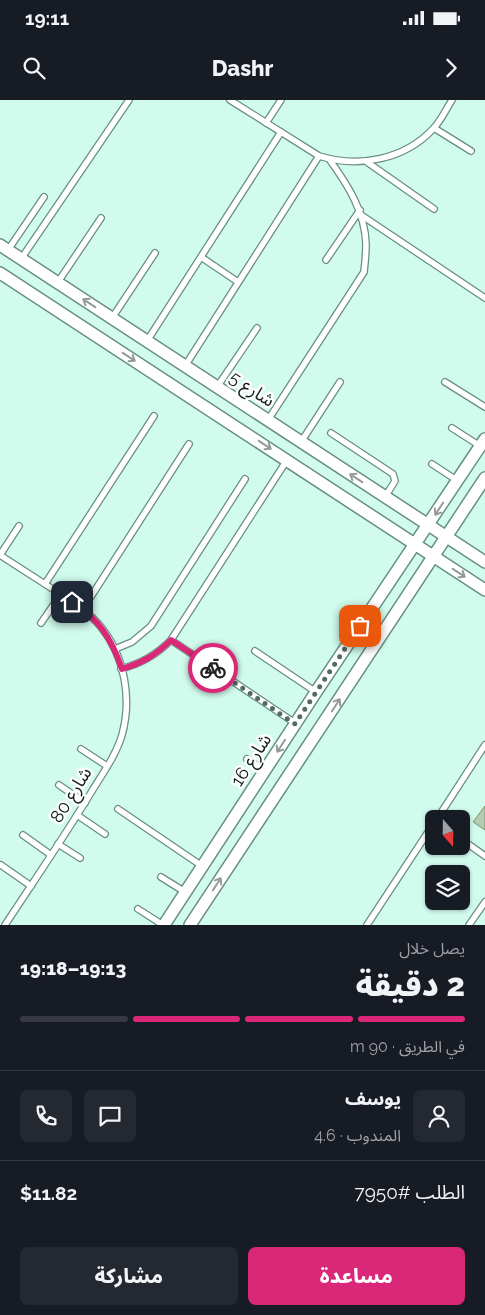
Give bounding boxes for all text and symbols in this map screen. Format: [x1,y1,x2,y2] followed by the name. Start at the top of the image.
[25,7,69,29] text: 19:11
[20,54,48,82] icon: search
[437,54,465,82] icon: forward
[212,55,273,81] text: Dashr
[82,297,96,307] one-way arrow
[121,352,135,362] one-way arrow
[224,366,279,414] street label: شارع 5
[258,440,272,451] one-way arrow
[350,473,364,483] one-way arrow
[434,502,444,516] one-way arrow
[452,568,466,578] one-way arrow
[51,581,93,623] pin
[58,588,86,616] icon: home
[339,605,381,647] pin
[346,612,374,640] icon: bag
[188,643,238,693] courier
[199,654,227,682] icon: bike
[331,698,341,712] one-way arrow
[226,730,279,792] street label: شارع 16
[275,739,286,753] one-way arrow
[45,763,99,828] street label: شارع 80
[425,810,470,855] north arrow
[425,810,470,910] map controls
[425,865,470,910] button: layers
[212,878,222,892] one-way arrow
[399,939,465,958] text: يصل خلال
[20,957,126,979] text: 19:13–19:18
[355,966,465,1003] text: 2 دقيقة
[350,1037,465,1056] text: في الطريق · 90 m
[345,1087,401,1109] text: يوسف
[20,1090,72,1142] button: phone
[84,1090,136,1142] button: chat
[413,1090,465,1142] button: person
[314,1126,401,1145] text: المندوب · 4.6
[355,1181,465,1203] text: الطلب #7950
[20,1182,77,1204] text: $11.82
[20,1247,238,1305] button: مشاركة
[248,1247,465,1305] button: مساعدة

